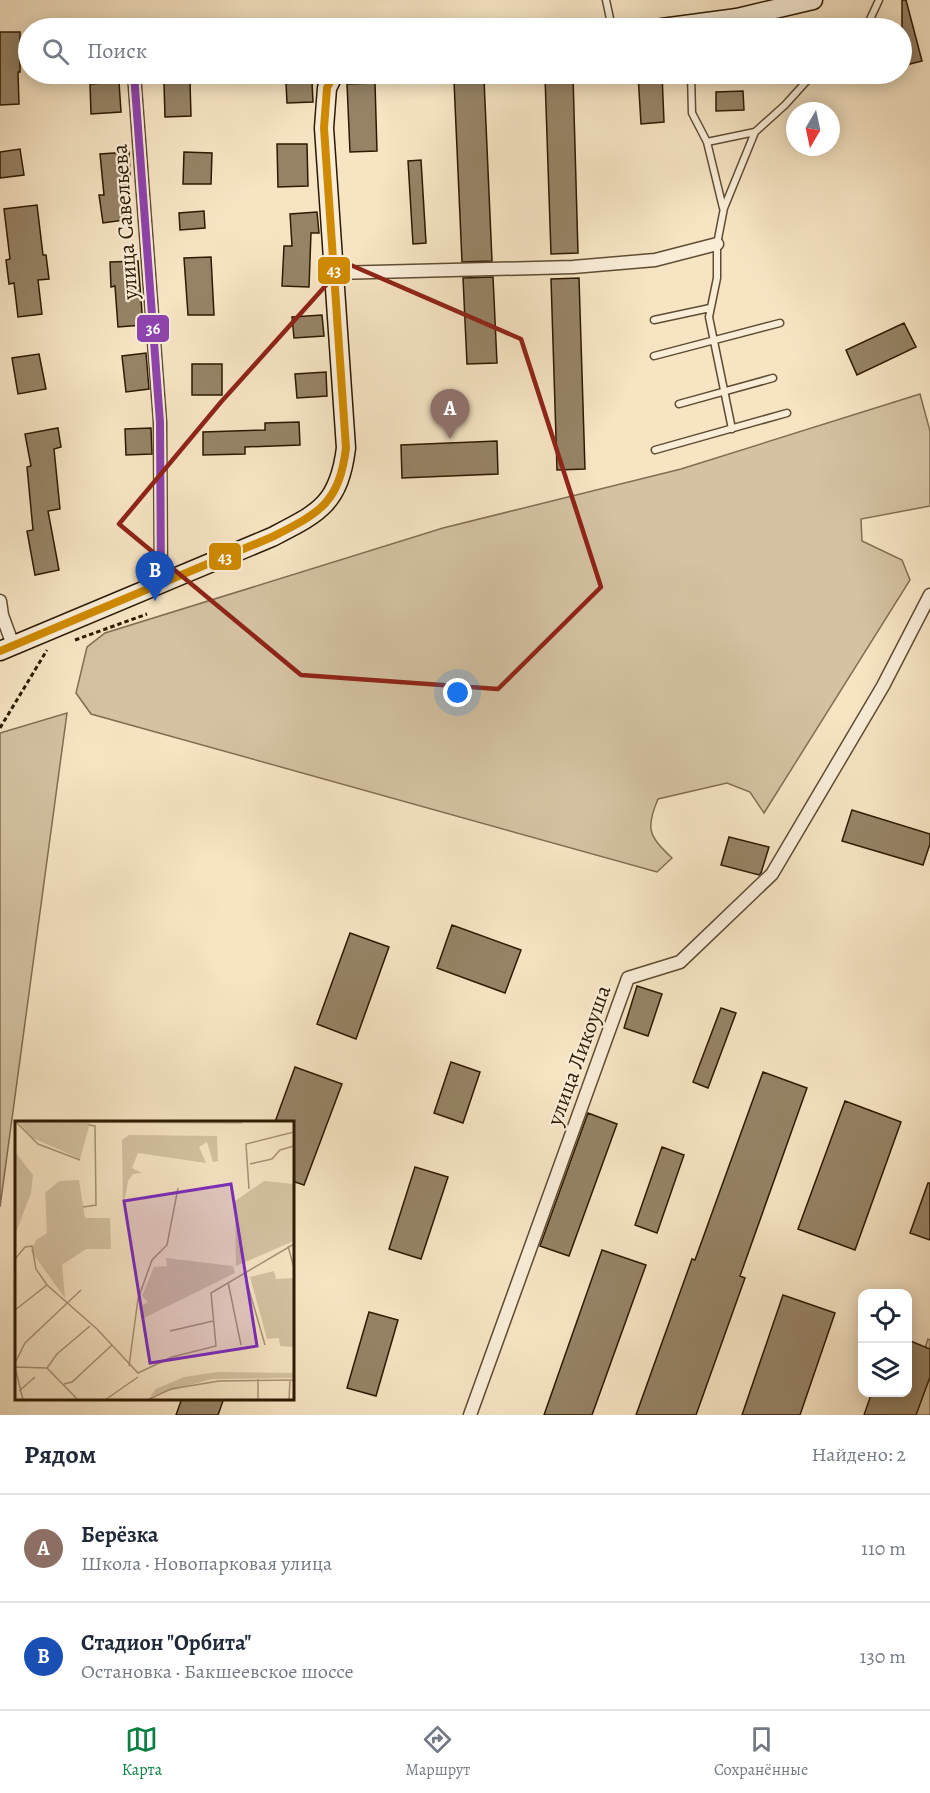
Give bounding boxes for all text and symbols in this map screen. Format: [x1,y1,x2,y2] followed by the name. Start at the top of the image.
[18,18,912,84] search box
[39,35,72,68] icon: search
[87,36,147,66] text: Поиск
[786,102,840,156] north arrow
[105,142,145,302] street label: улица Савельева
[317,256,351,285] line badge: 43
[327,260,341,282] text: 43
[136,314,170,343] line badge: 36
[146,318,161,340] text: 36
[430,390,470,439] pin: A
[208,542,242,571] line badge: 43
[218,547,232,569] text: 43
[136,552,174,601] pin: B
[443,678,472,707] your location
[539,980,619,1131] street label: улица Ликоуша
[15,1121,294,1400] inset map
[858,1289,912,1397] map controls
[858,1289,912,1343] button: locate
[858,1343,912,1397] button: layers
[24,1437,96,1472] text: Рядом
[811,1441,906,1468] text: Найдено: 2
[81,1520,158,1550] text: Берёзка
[37,1535,50,1562] text: A
[861,1535,906,1562] text: 110 m
[81,1550,332,1577] text: Школа · Новопарковая улица
[81,1628,251,1658] text: Стадион "Орбита"
[37,1643,50,1670] text: B
[860,1643,906,1670] text: 130 m
[81,1658,354,1685] text: Остановка · Бакшеевское шоссе
[122,1723,162,1781] tab: Карта
[406,1723,470,1781] tab: Маршрут
[714,1723,808,1781] tab: Сохранённые

